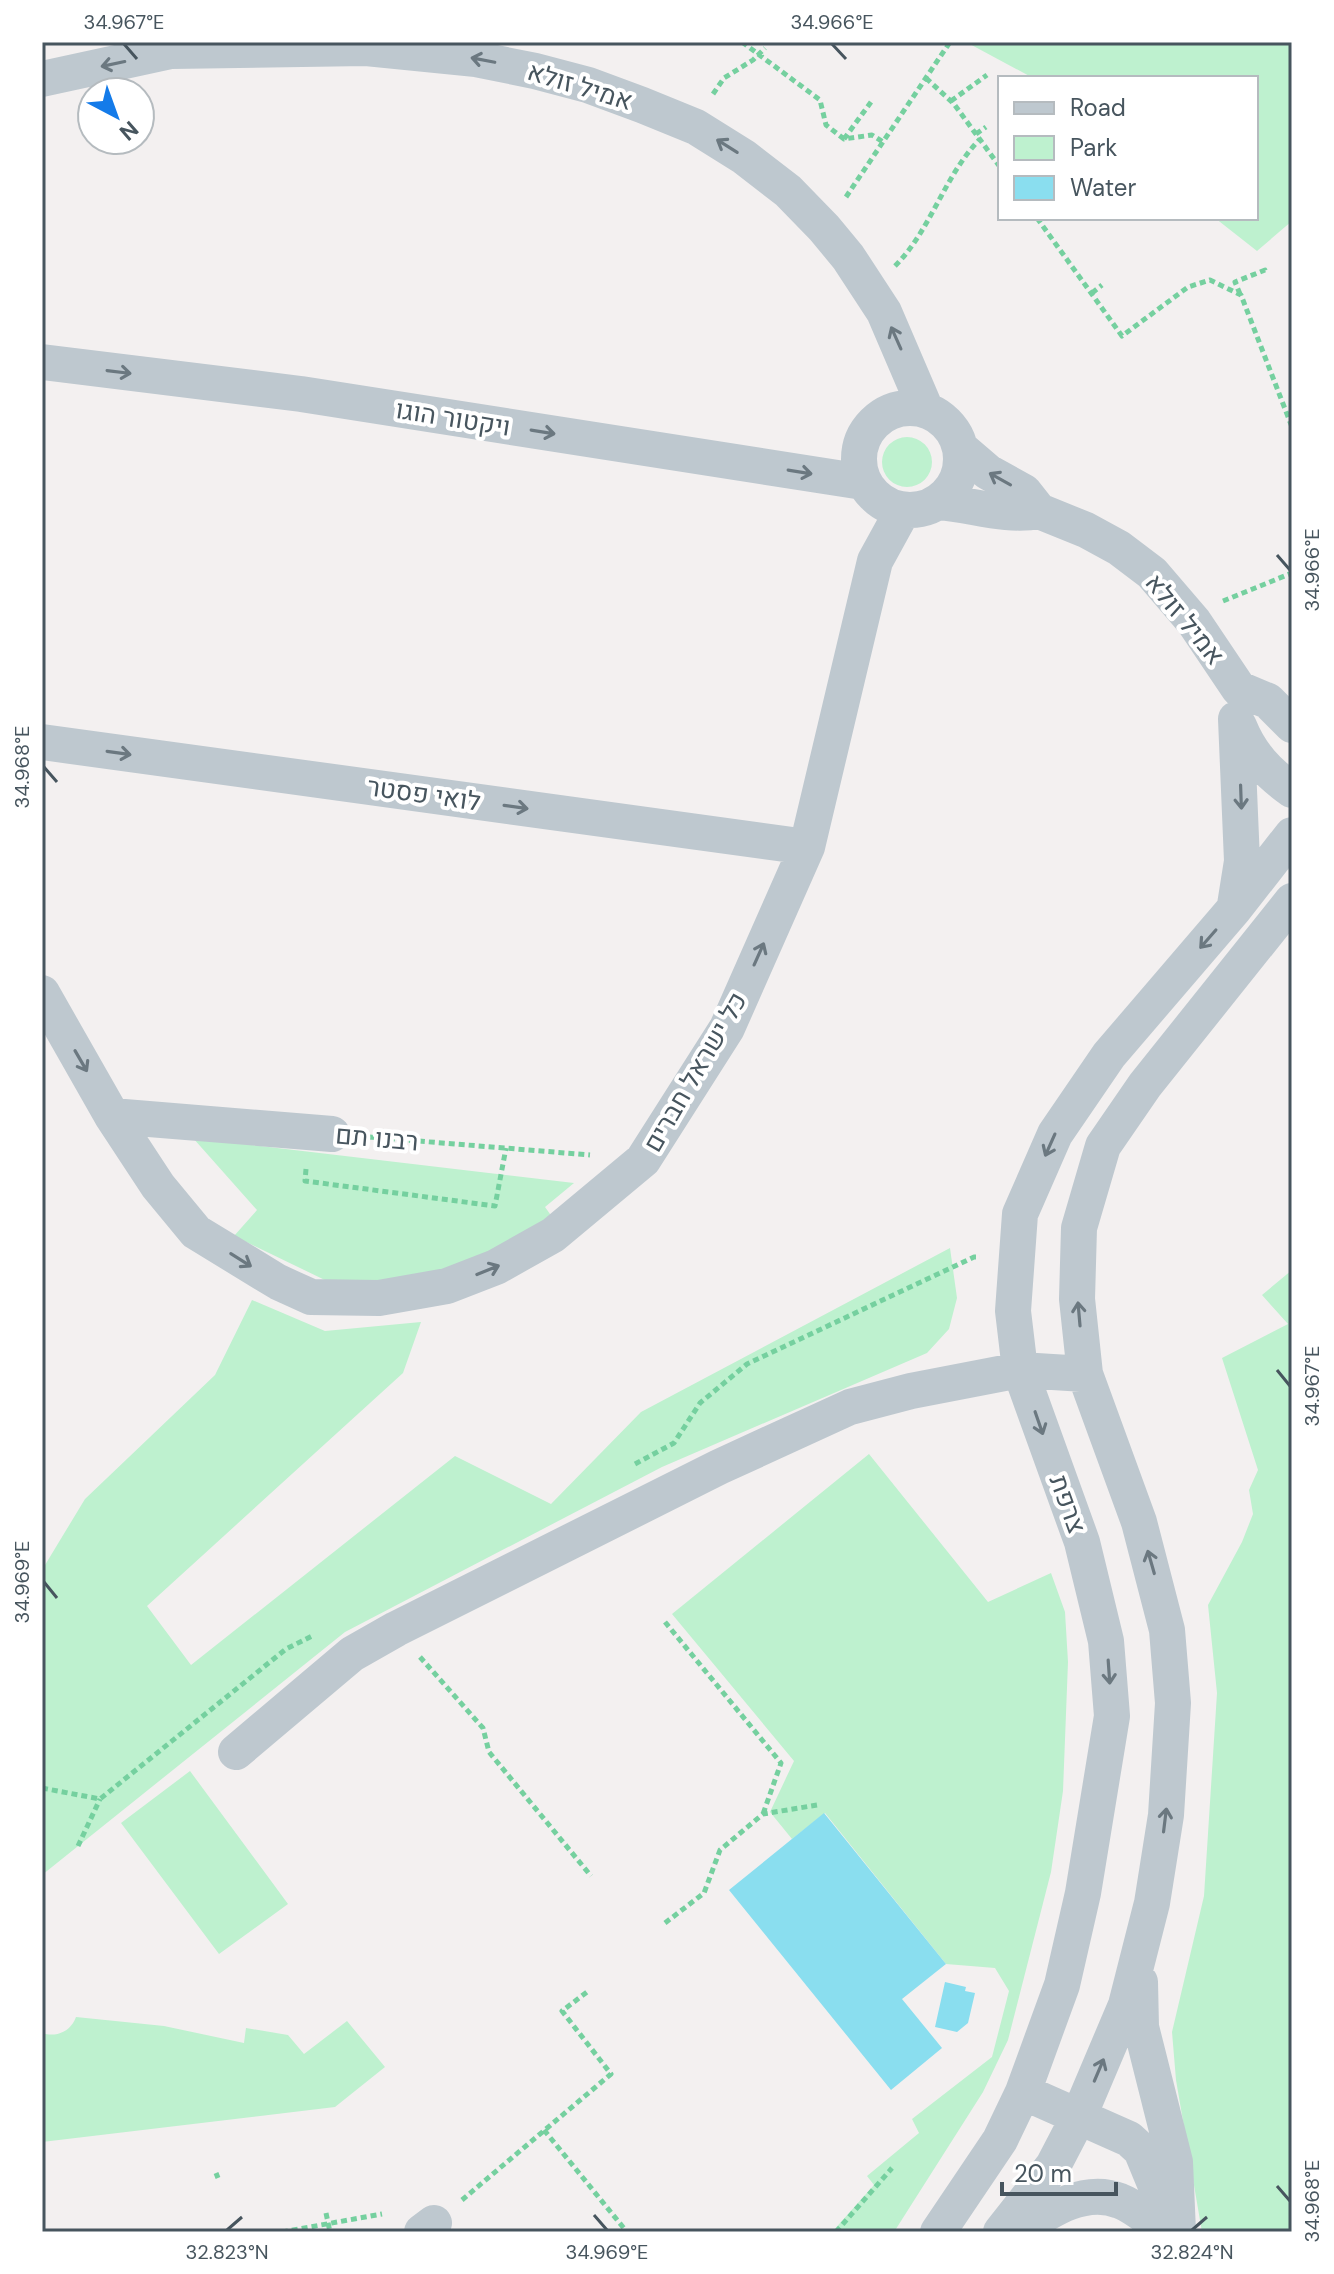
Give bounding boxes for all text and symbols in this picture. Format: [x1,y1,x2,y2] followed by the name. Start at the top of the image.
[84,9,164,35] text: 34.967°E
[790,9,874,35] text: 34.966°E
[471,52,496,67] one-way arrow
[523,54,637,118] street label: אמיל זולא
[101,57,126,72] one-way arrow
[76,76,156,156] north arrow
[998,76,1258,220] legend
[1070,92,1126,123] text: Road
[113,115,144,147] text: N
[1070,132,1117,163] text: Park
[716,138,738,154] one-way arrow
[1070,172,1136,203] text: Water
[888,326,903,350] one-way arrow
[106,365,132,380] one-way arrow
[393,392,513,444] street label: ויקטור הוגו
[530,425,555,440] one-way arrow
[787,465,812,480] one-way arrow
[989,471,1012,487] one-way arrow
[1299,528,1325,612] text: 34.966°E
[1138,566,1232,672] street label: אמיל זולא
[9,726,35,808] text: 34.968°E
[105,745,132,760] one-way arrow
[365,769,483,819] street label: לואי פסטר
[1234,783,1249,810] one-way arrow
[502,800,528,815] one-way arrow
[1199,928,1217,949] one-way arrow
[753,943,768,967] one-way arrow
[636,986,754,1158] street label: כל ישראל חברים
[73,1049,89,1072] one-way arrow
[334,1117,420,1159] street label: רבנו תם
[1042,1132,1057,1157] one-way arrow
[230,1251,252,1268] one-way arrow
[475,1262,500,1276] one-way arrow
[1071,1301,1086,1328] one-way arrow
[1299,1346,1325,1426] text: 34.967°E
[1033,1410,1047,1434] one-way arrow
[1042,1470,1094,1538] street label: צרפת
[9,1541,35,1623] text: 34.969°E
[1143,1550,1158,1576] one-way arrow
[1101,1658,1116,1685] one-way arrow
[1158,1808,1173,1833] one-way arrow
[1092,2058,1107,2083] one-way arrow
[1002,2146,1116,2196] scale bar
[1014,2158,1072,2189] text: 20 m
[1299,2160,1325,2242] text: 34.968°E
[185,2239,269,2265] text: 32.823°N
[566,2239,648,2265] text: 34.969°E
[1150,2239,1234,2265] text: 32.824°N

